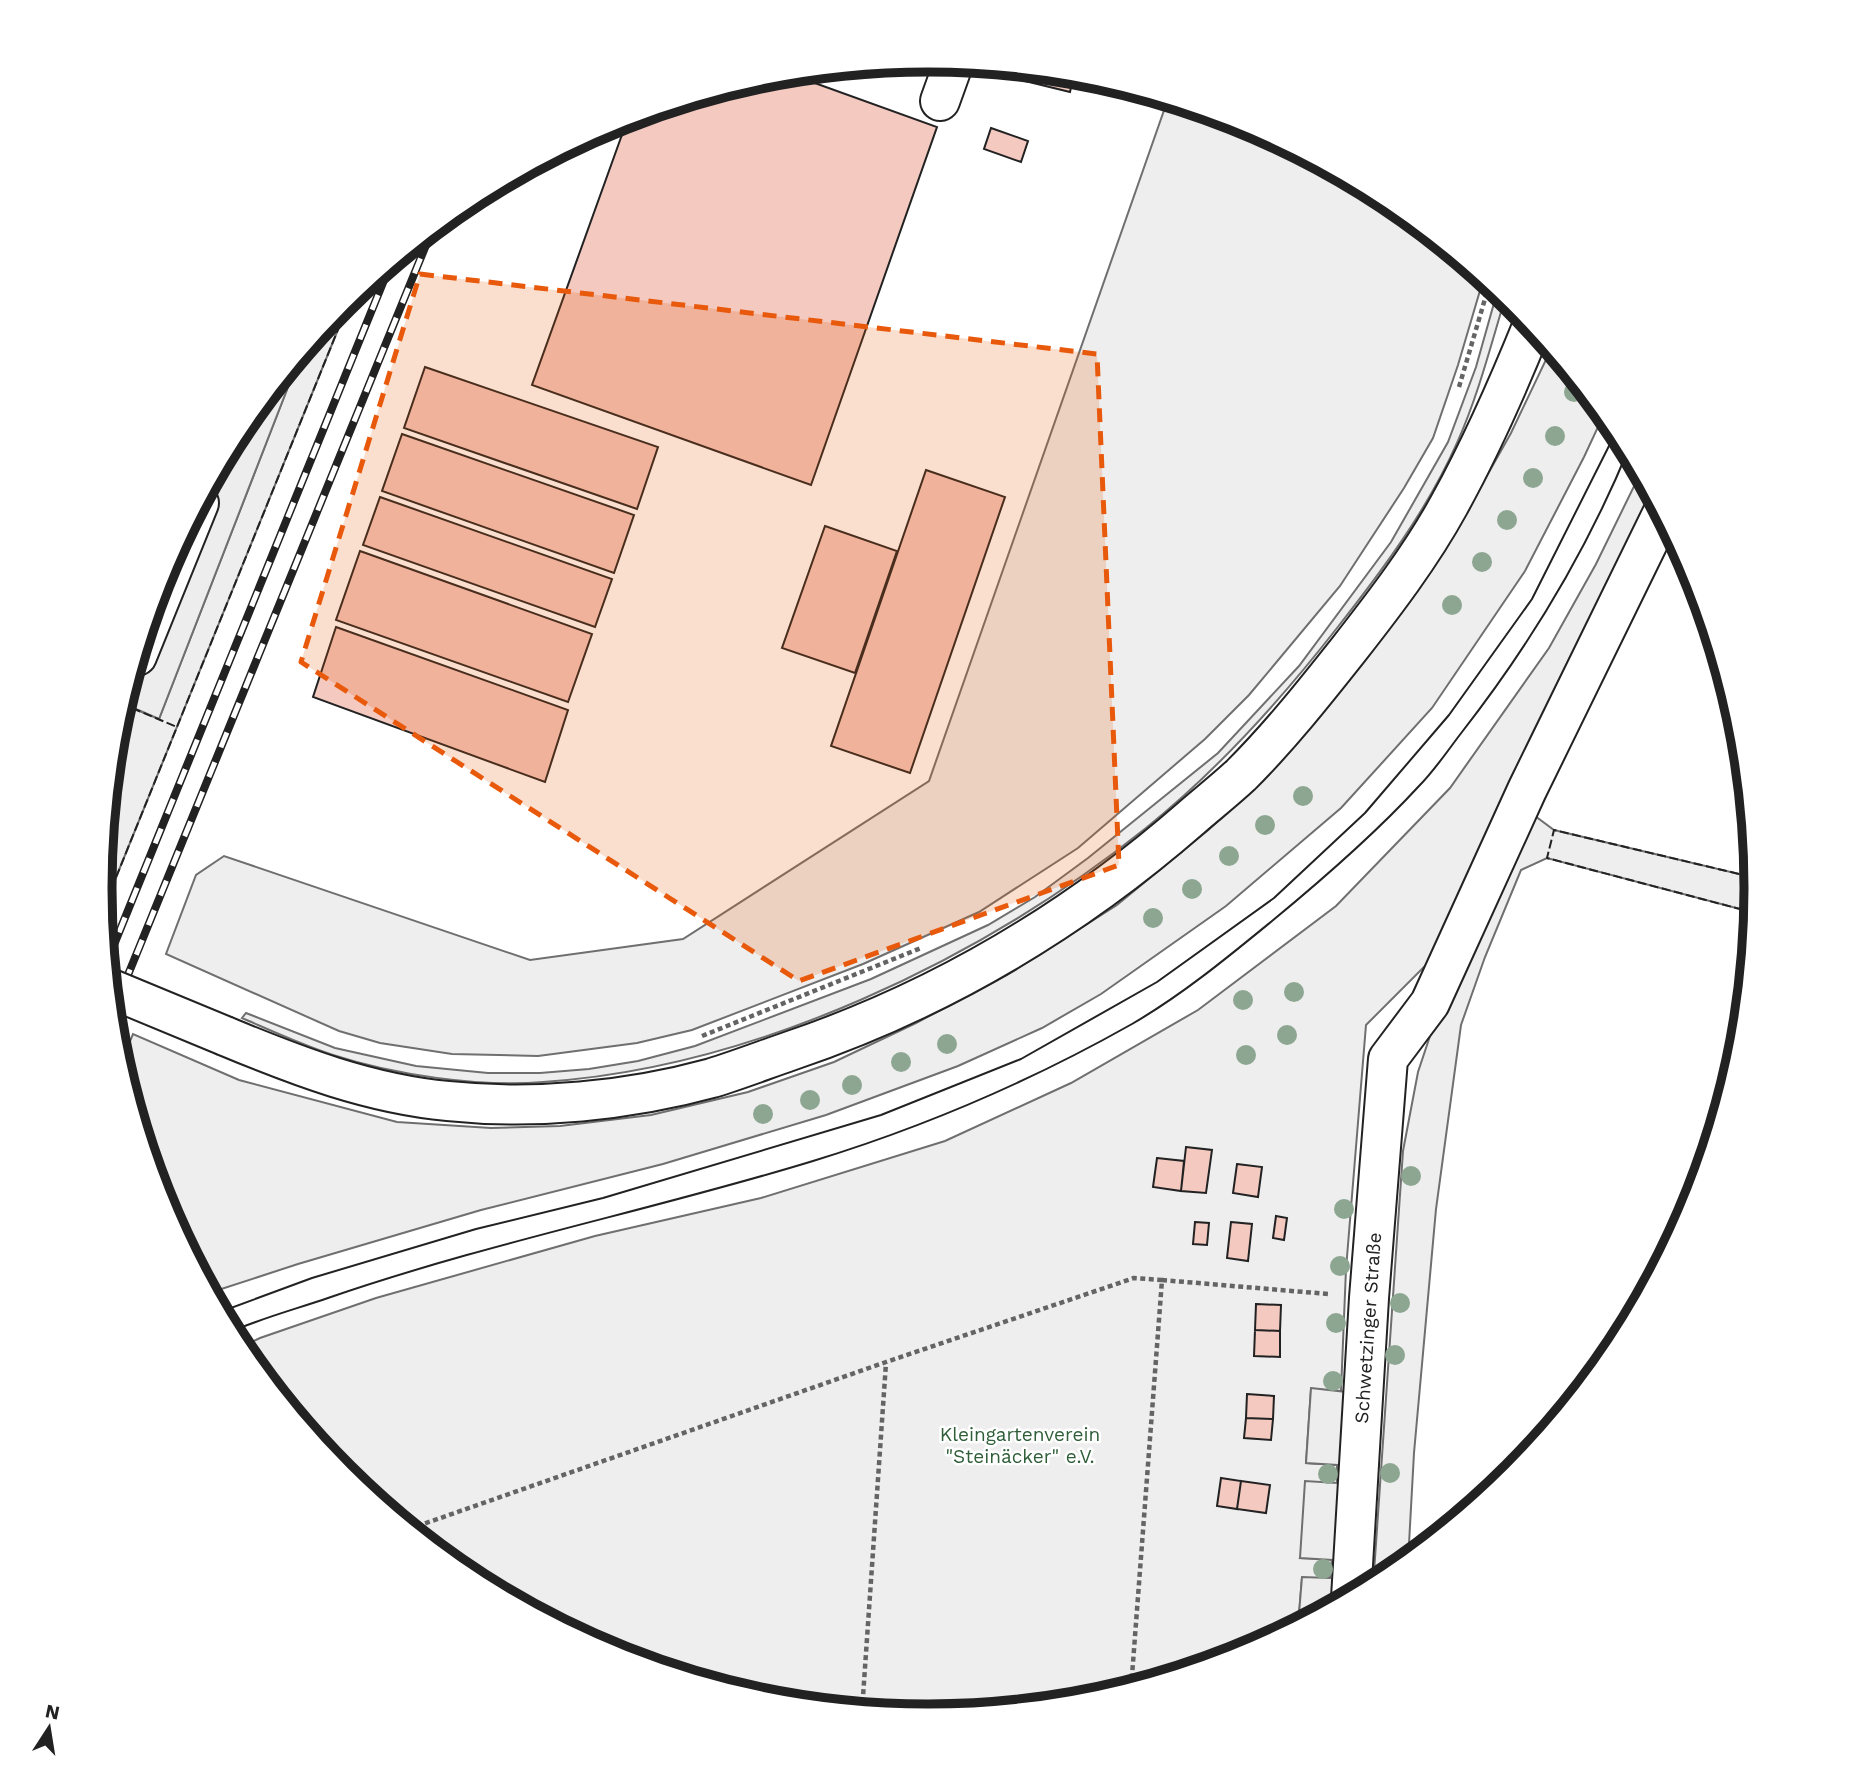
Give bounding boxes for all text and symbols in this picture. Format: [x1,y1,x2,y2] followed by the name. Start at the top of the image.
[1350,1232,1386,1424] street label: Schwetzinger Straße
[940,1423,1100,1468] park label: Kleingartenverein "Steinäcker" e.V.
[14,1693,84,1763] north arrow
[43,1699,62,1725] text: N

